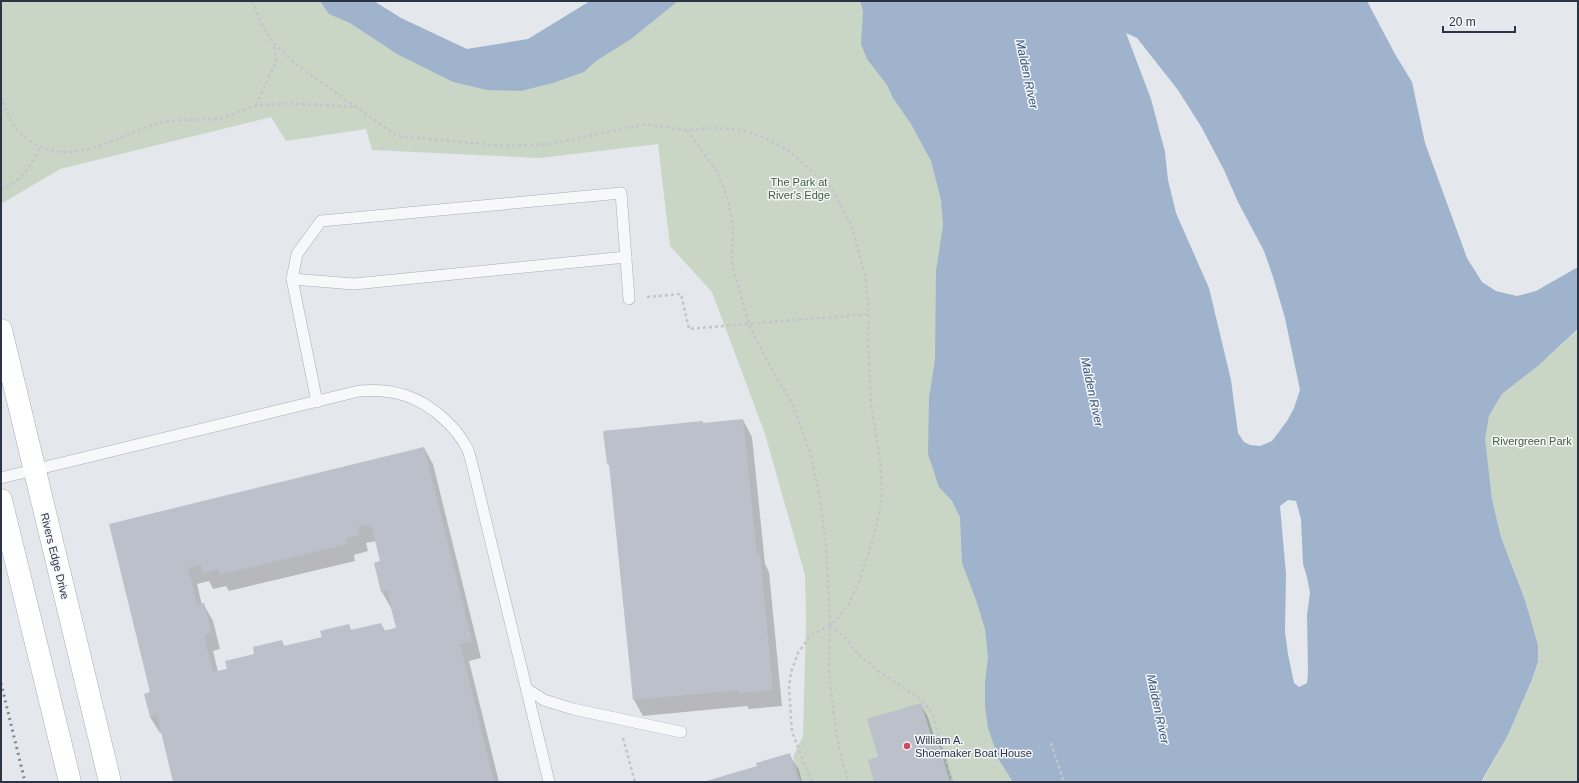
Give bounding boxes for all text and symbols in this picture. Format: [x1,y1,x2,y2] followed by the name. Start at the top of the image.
[1443,8,1515,34] scale bar
[1449,15,1476,29] text: 20 m
[1013,38,1041,111] water label: Malden River
[768,176,830,201] park label: The Park at River's Edge
[1078,356,1106,429] water label: Malden River
[1492,435,1572,447] park label: Rivergreen Park
[38,512,72,600] street label: Rivers Edge Drive
[1144,673,1172,746] water label: Malden River
[915,734,1032,759] place label: William A. Shoemaker Boat House
[902,741,912,751] marker: William A. Shoemaker Boat House

